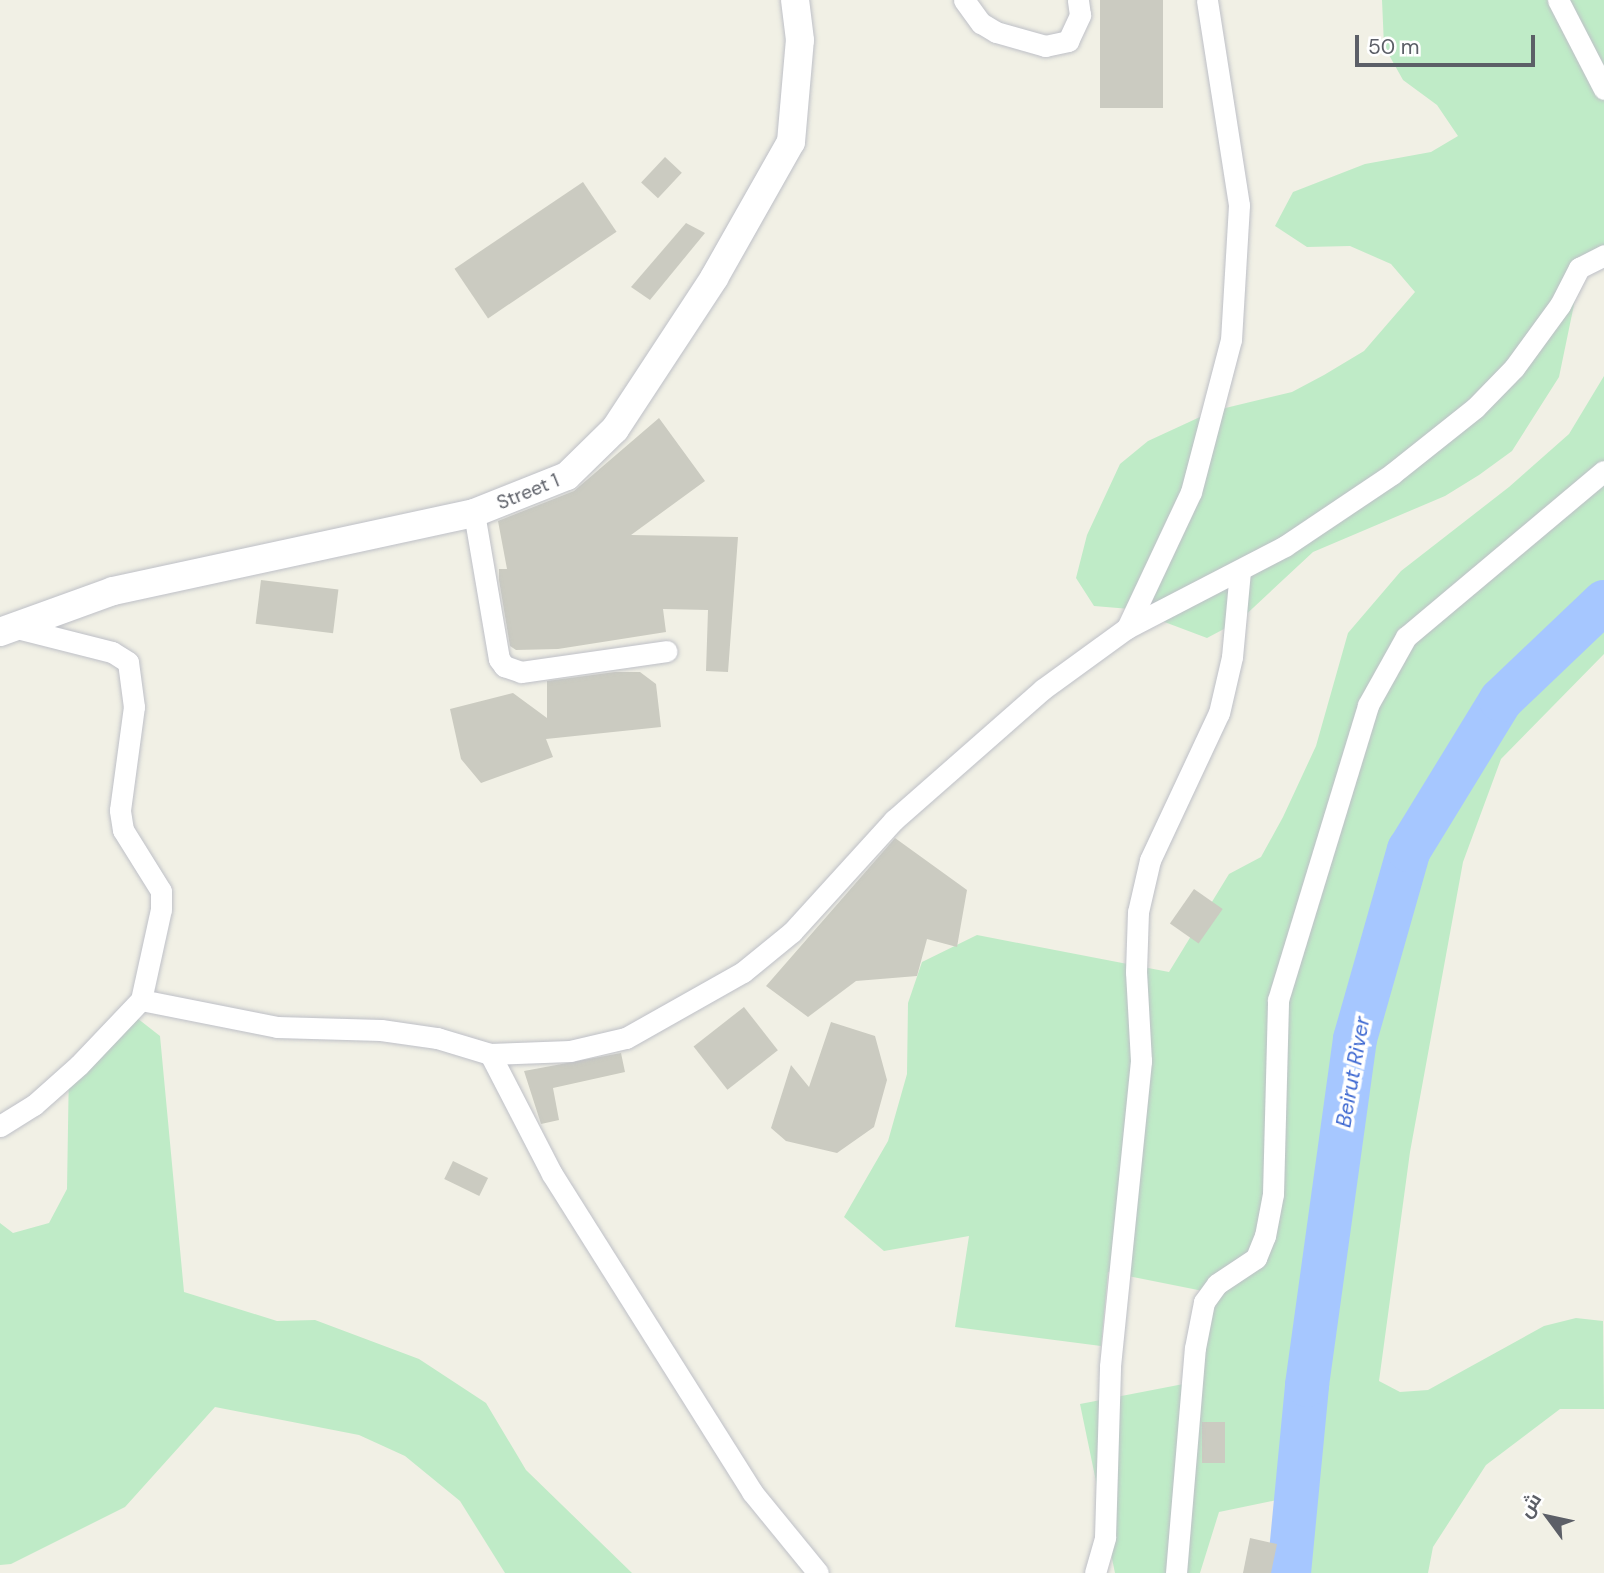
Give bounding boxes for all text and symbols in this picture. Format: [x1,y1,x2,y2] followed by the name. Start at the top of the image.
[1359,21,1539,65] scale bar
[1368,33,1419,61] text: 50 m
[494,469,562,515] street label: Street 1
[1331,1015,1375,1129] water label: Beirut River
[1513,1482,1583,1552] north arrow
[1513,1488,1547,1522] text: ش

